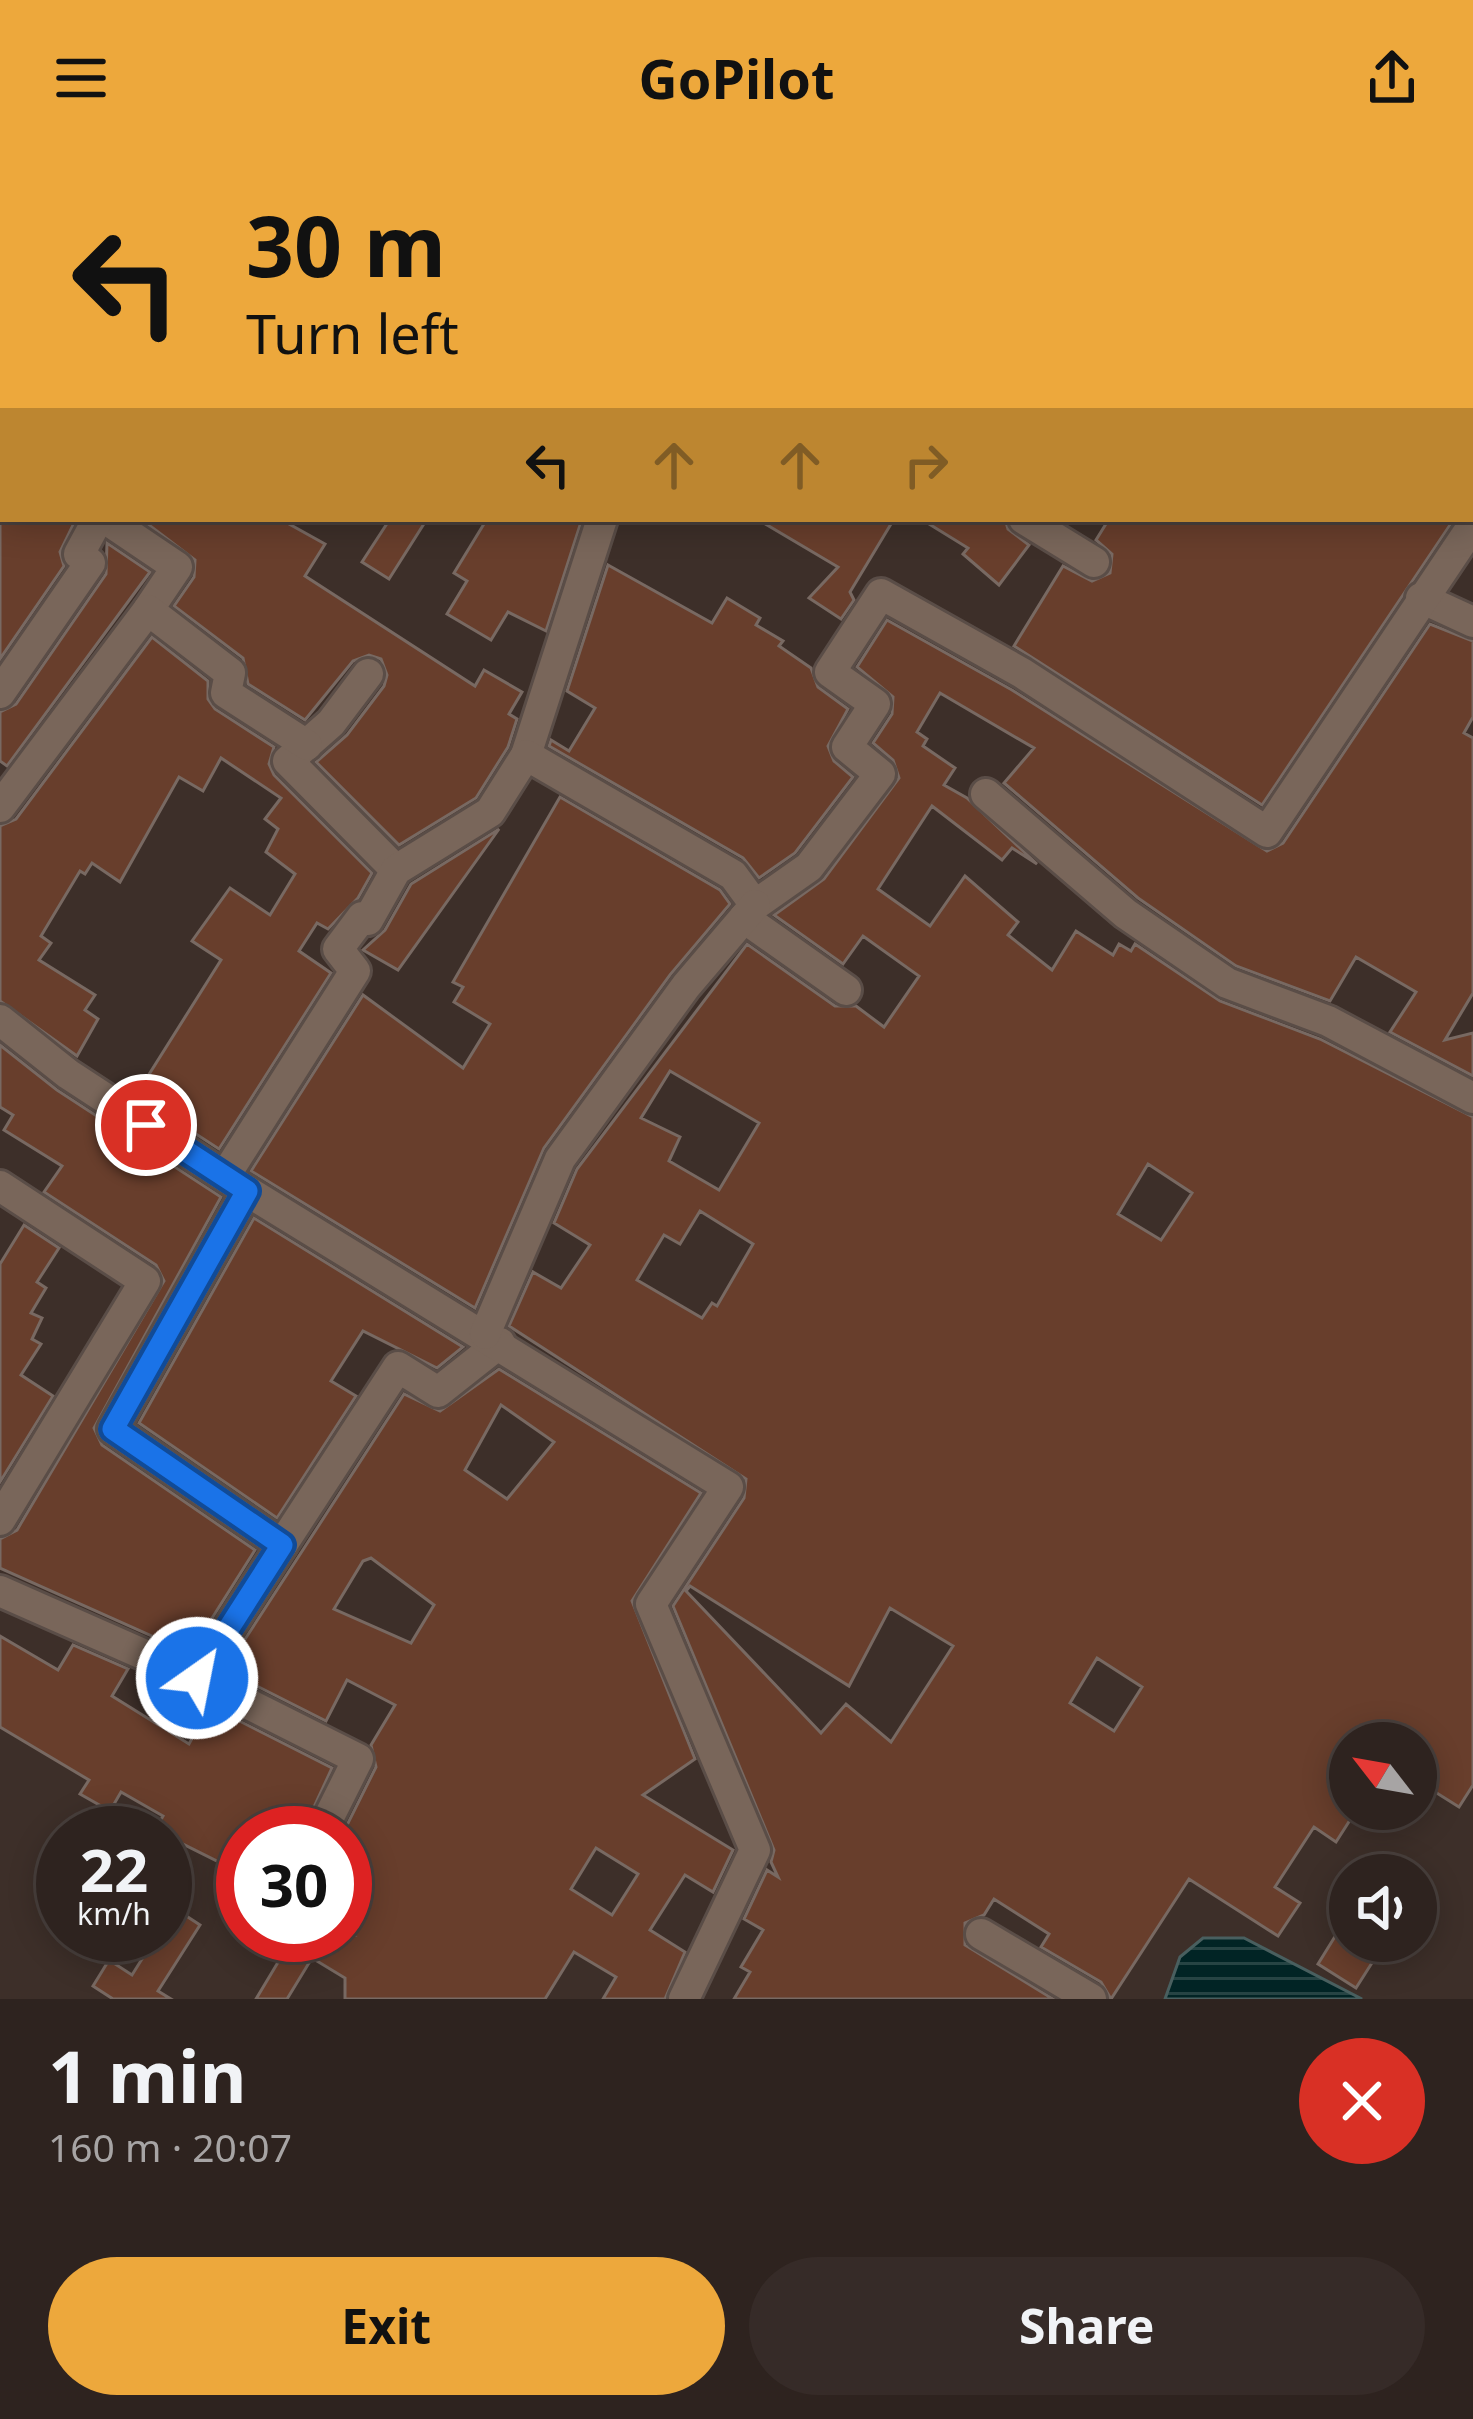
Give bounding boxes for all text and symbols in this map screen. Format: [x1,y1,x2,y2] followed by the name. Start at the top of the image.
[639,41,834,115] text: GoPilot
[48,45,114,111] icon: menu
[1359,45,1425,111] icon: share
[246,187,446,302] text: 30 m
[48,204,204,360] icon: left
[246,296,459,370] text: Turn left
[515,432,581,498] icon: left
[641,432,707,498] icon: ahead
[767,432,833,498] icon: ahead
[893,432,959,498] icon: right
[95,1074,197,1176] pin
[113,1092,179,1158] icon: arrive
[134,1615,260,1741] position arrow
[1329,1722,1437,1830] north arrow
[1329,1722,1437,1962] map controls
[216,1806,372,1962] speed limit sign: 30
[80,1828,148,1910] text: 22
[1329,1854,1437,1962] button: sound
[77,1893,151,1934] text: km/h
[48,2026,246,2124] text: 1 min
[1299,2038,1425,2164] button: close
[48,2120,292,2173] text: 160 m · 20:07
[48,2257,725,2395] button: Exit
[749,2257,1425,2395] button: Share

